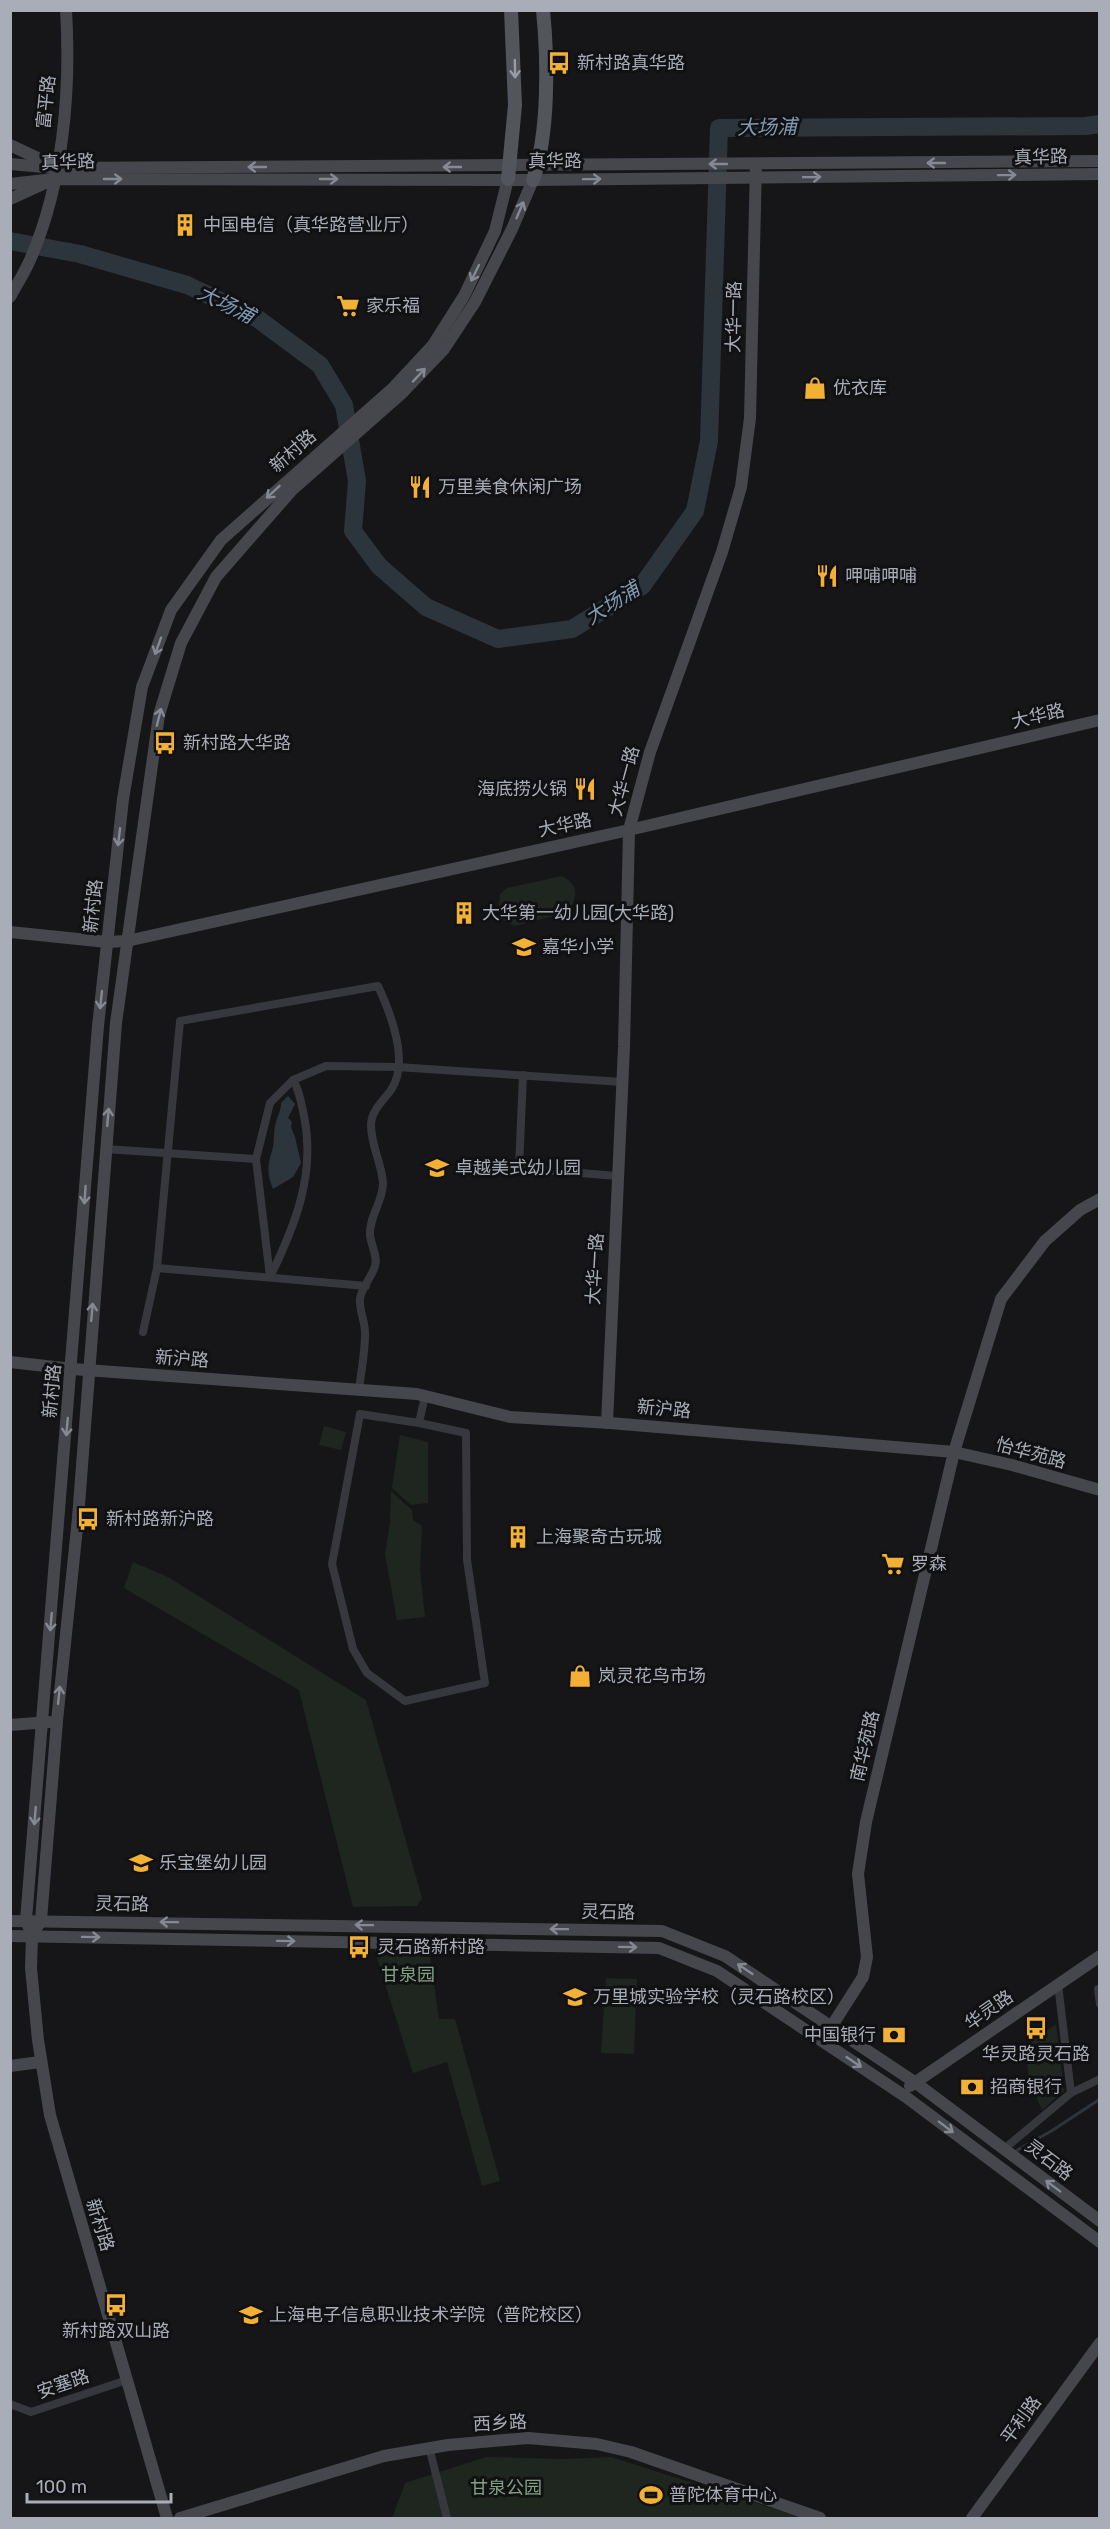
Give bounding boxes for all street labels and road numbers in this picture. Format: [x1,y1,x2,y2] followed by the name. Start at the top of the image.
[32,74,60,130] street label: 富平路
[1014,146,1068,168] street label: 真华路
[41,150,95,174] street label: 真华路
[528,150,582,172] street label: 真华路
[722,281,746,353] street label: 大华一路
[265,425,321,477] street label: 新村路
[1009,699,1067,733] street label: 大华路
[604,743,644,819] street label: 大华一路
[536,809,594,841] street label: 大华路
[79,878,107,934] street label: 新村路
[582,1232,608,1306] street label: 大华一路
[154,1346,210,1372] street label: 新沪路
[39,1363,65,1419] street label: 新村路
[636,1396,692,1422] street label: 新沪路
[993,1433,1069,1473] street label: 怡华苑路
[846,1708,884,1784] street label: 南华苑路
[95,1893,149,1915] street label: 灵石路
[581,1901,635,1923] street label: 灵石路
[961,1986,1017,2034] street label: 华灵路
[1021,2135,1077,2185] street label: 灵石路
[82,2196,118,2254] street label: 新村路
[34,2365,92,2403] street label: 安塞路
[996,2392,1046,2448] street label: 平利路
[472,2411,528,2435] street label: 西乡路

